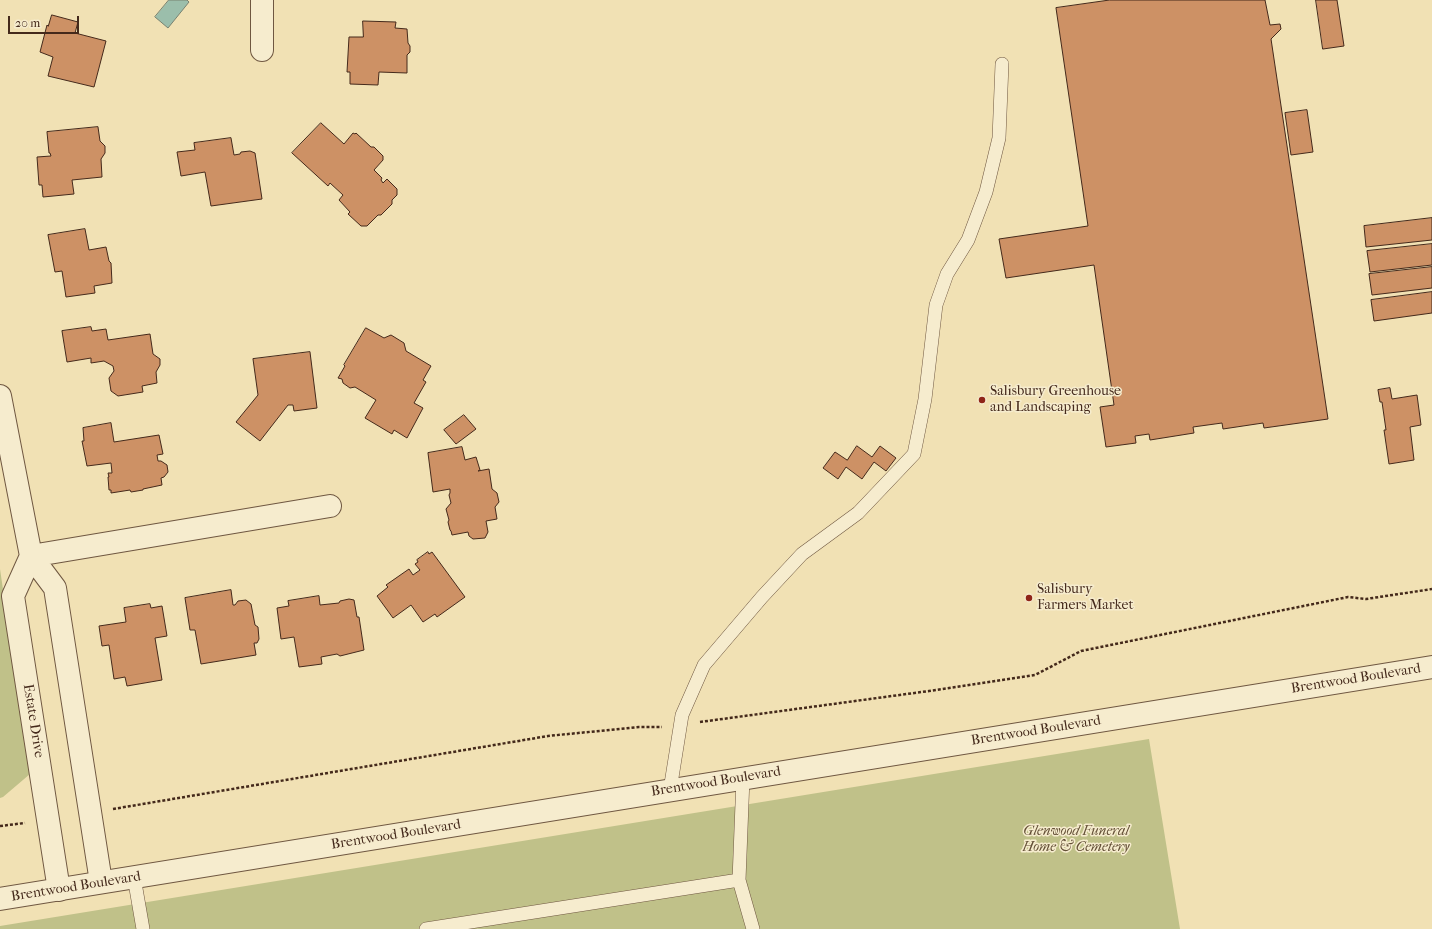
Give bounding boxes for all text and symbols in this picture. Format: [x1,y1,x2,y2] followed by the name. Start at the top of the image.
[10,8,81,34] scale bar
[15,16,40,30] text: 20 m
[990,384,1121,416] place label: Salisbury Greenhouse and Landscaping
[977,395,987,405] marker: Salisbury Greenhouse and Landscaping
[1037,582,1134,614] place label: Salisbury Farmers Market
[1024,593,1034,603] marker: Salisbury Farmers Market
[1290,660,1422,698] street label: Brentwood Boulevard
[19,683,47,759] street label: Estate Drive
[970,712,1102,750] street label: Brentwood Boulevard
[650,763,782,801] street label: Brentwood Boulevard
[330,816,462,854] street label: Brentwood Boulevard
[1022,824,1130,856] park label: Glenwood Funeral Home & Cemetery
[10,868,142,906] street label: Brentwood Boulevard

